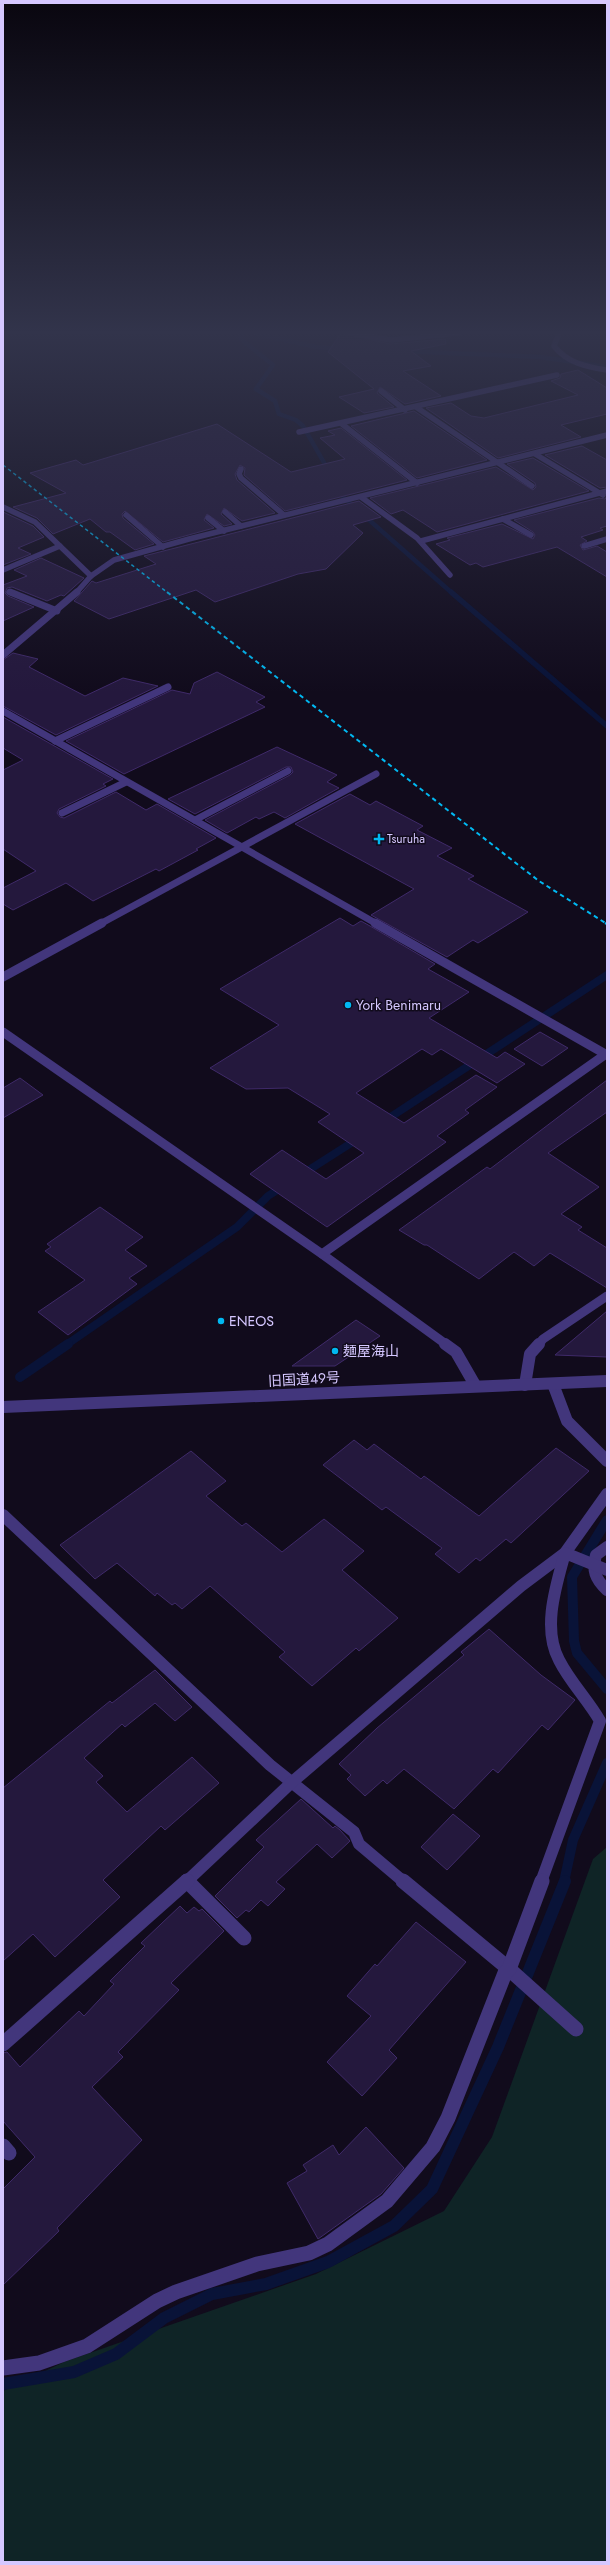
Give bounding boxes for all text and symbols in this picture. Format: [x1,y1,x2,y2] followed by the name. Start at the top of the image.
[387,830,425,848] place label: Tsuruha
[374,834,384,844] marker: Tsuruha
[356,995,441,1015] place label: York Benimaru
[343,1000,353,1010] marker: York Benimaru
[229,1311,274,1331] place label: ENEOS
[216,1316,226,1326] marker: ENEOS
[343,1341,399,1361] place label: 麺屋海山
[330,1346,340,1356] marker: 麺屋海山
[267,1367,341,1391] street label: 旧国道49号

